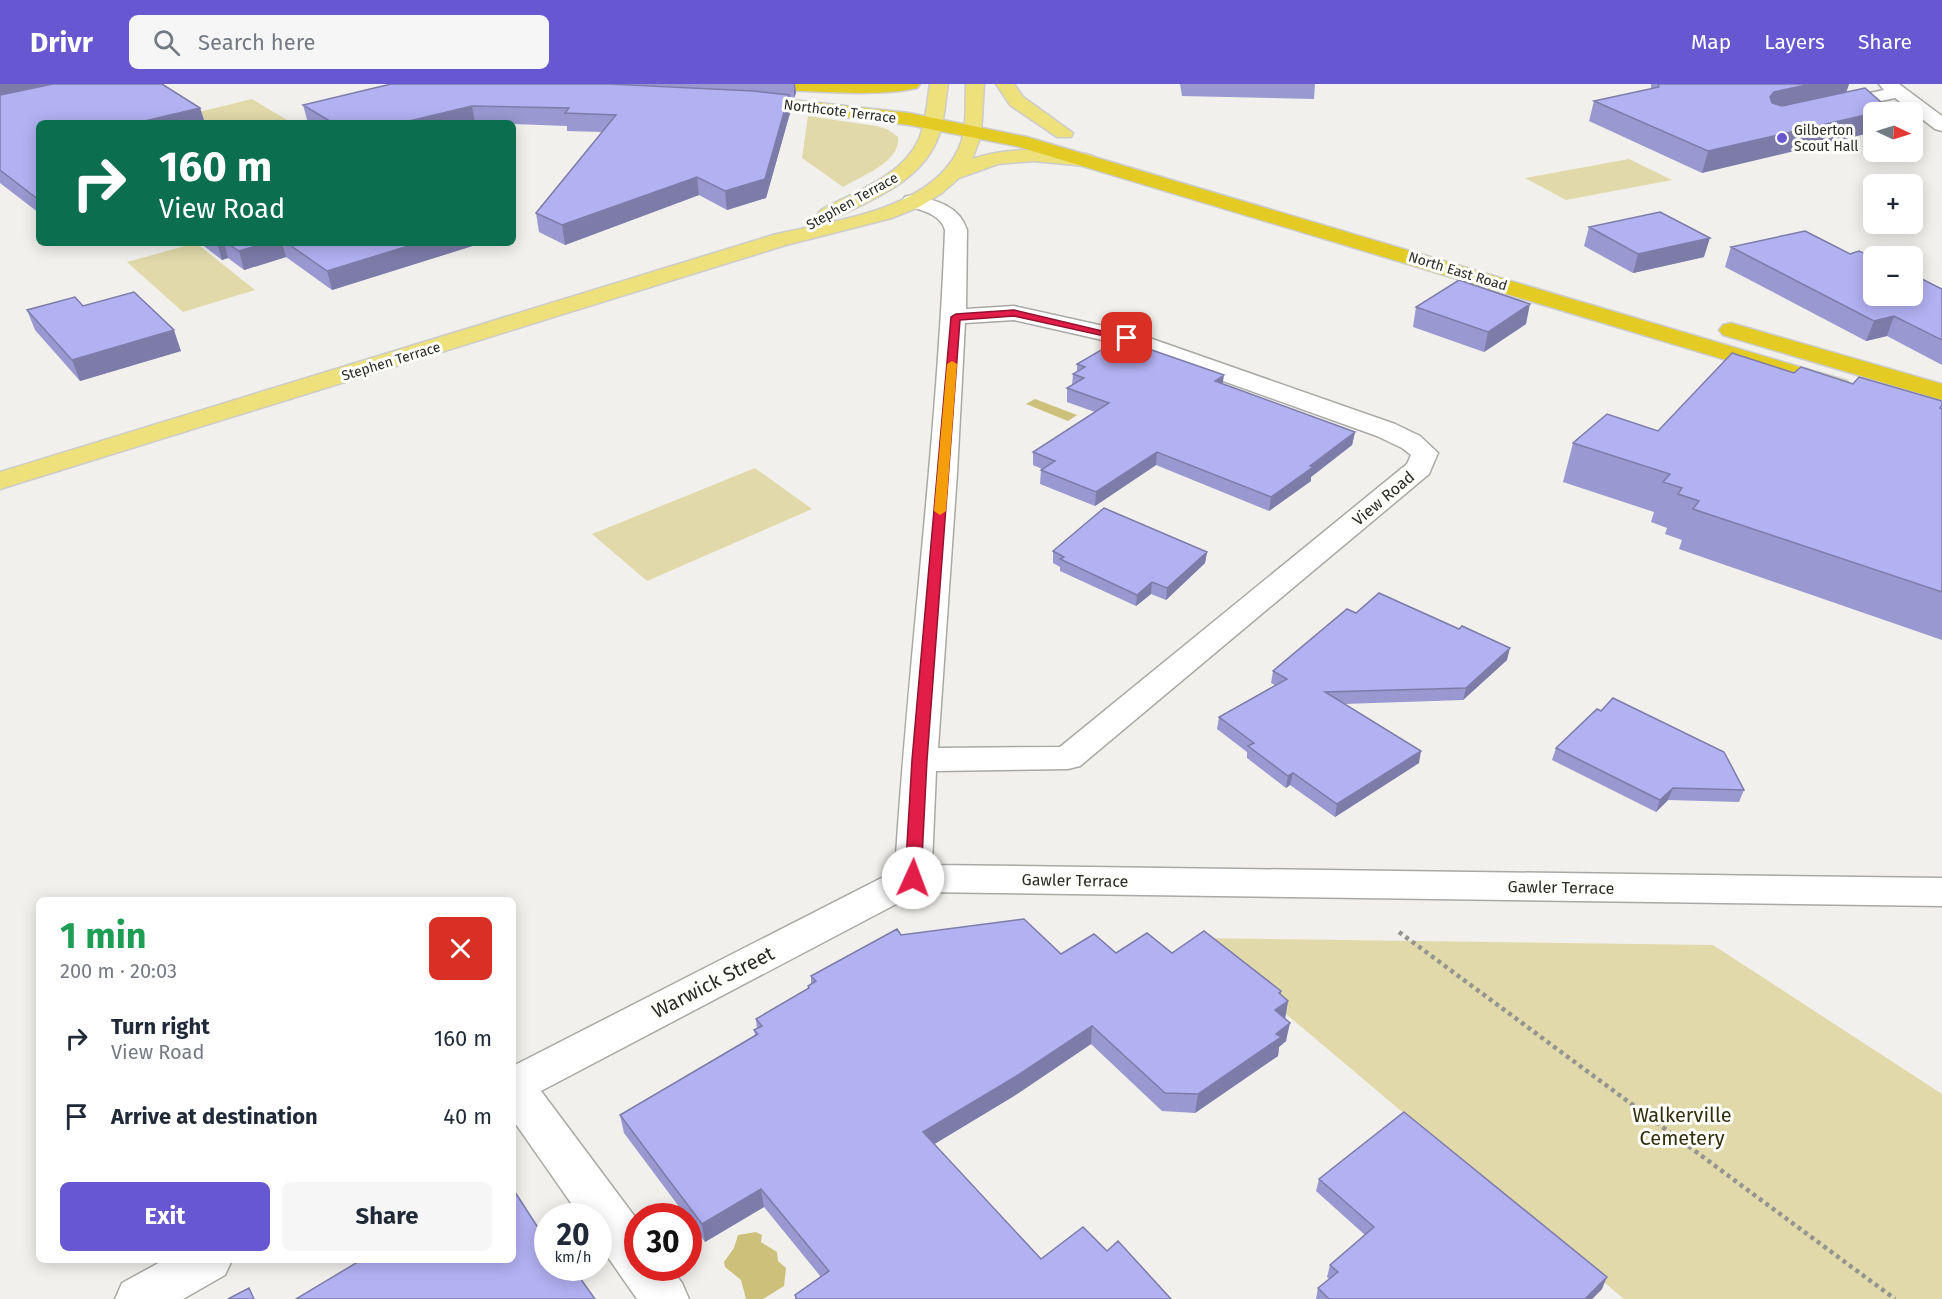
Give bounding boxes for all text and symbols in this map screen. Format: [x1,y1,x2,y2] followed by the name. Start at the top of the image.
[129,15,549,69] search box
[30,26,93,59] text: Drivr
[150,26,183,59] icon: search
[198,29,315,56] text: Search here
[1691,29,1731,55] text: Map
[1764,29,1825,55] text: Layers
[1858,29,1912,55] text: Share
[783,96,897,127] street label: Northcote Terrace
[1863,102,1923,162] north arrow
[1863,102,1923,306] map controls
[1794,122,1858,155] place label: Gilberton Scout Hall
[1775,131,1789,145] marker: Gilberton Scout Hall
[159,142,272,192] text: 160 m
[60,144,138,222] icon: right
[803,169,901,234] street label: Stephen Terrace
[1863,174,1923,234] button: +
[159,193,285,225] text: View Road
[1863,246,1923,306] button: −
[1406,248,1509,295] street label: North East Road
[1101,312,1152,363] pin
[1110,321,1143,354] icon: arrive
[340,338,443,385] street label: Stephen Terrace
[1349,467,1418,530] street label: View Road
[881,846,945,910] position arrow
[1022,870,1128,891] street label: Gawler Terrace
[1508,877,1614,898] street label: Gawler Terrace
[60,914,147,958] text: 1 min
[429,917,492,980] button: close
[648,941,779,1023] street label: Warwick Street
[60,959,177,983] text: 200 m · 20:03
[111,1013,210,1040] text: Turn right
[60,1022,93,1055] icon: right
[434,1025,492,1052] text: 160 m
[111,1040,204,1064] text: View Road
[60,1100,93,1133] icon: arrive
[111,1103,318,1130] text: Arrive at destination
[443,1103,492,1130] text: 40 m
[1632,1103,1732,1150] park label: Walkerville Cemetery
[60,1182,270,1251] button: Exit
[282,1182,492,1251] button: Share
[624,1203,702,1281] speed limit sign: 30
[556,1217,590,1253] text: 20
[554,1248,592,1266] text: km/h

